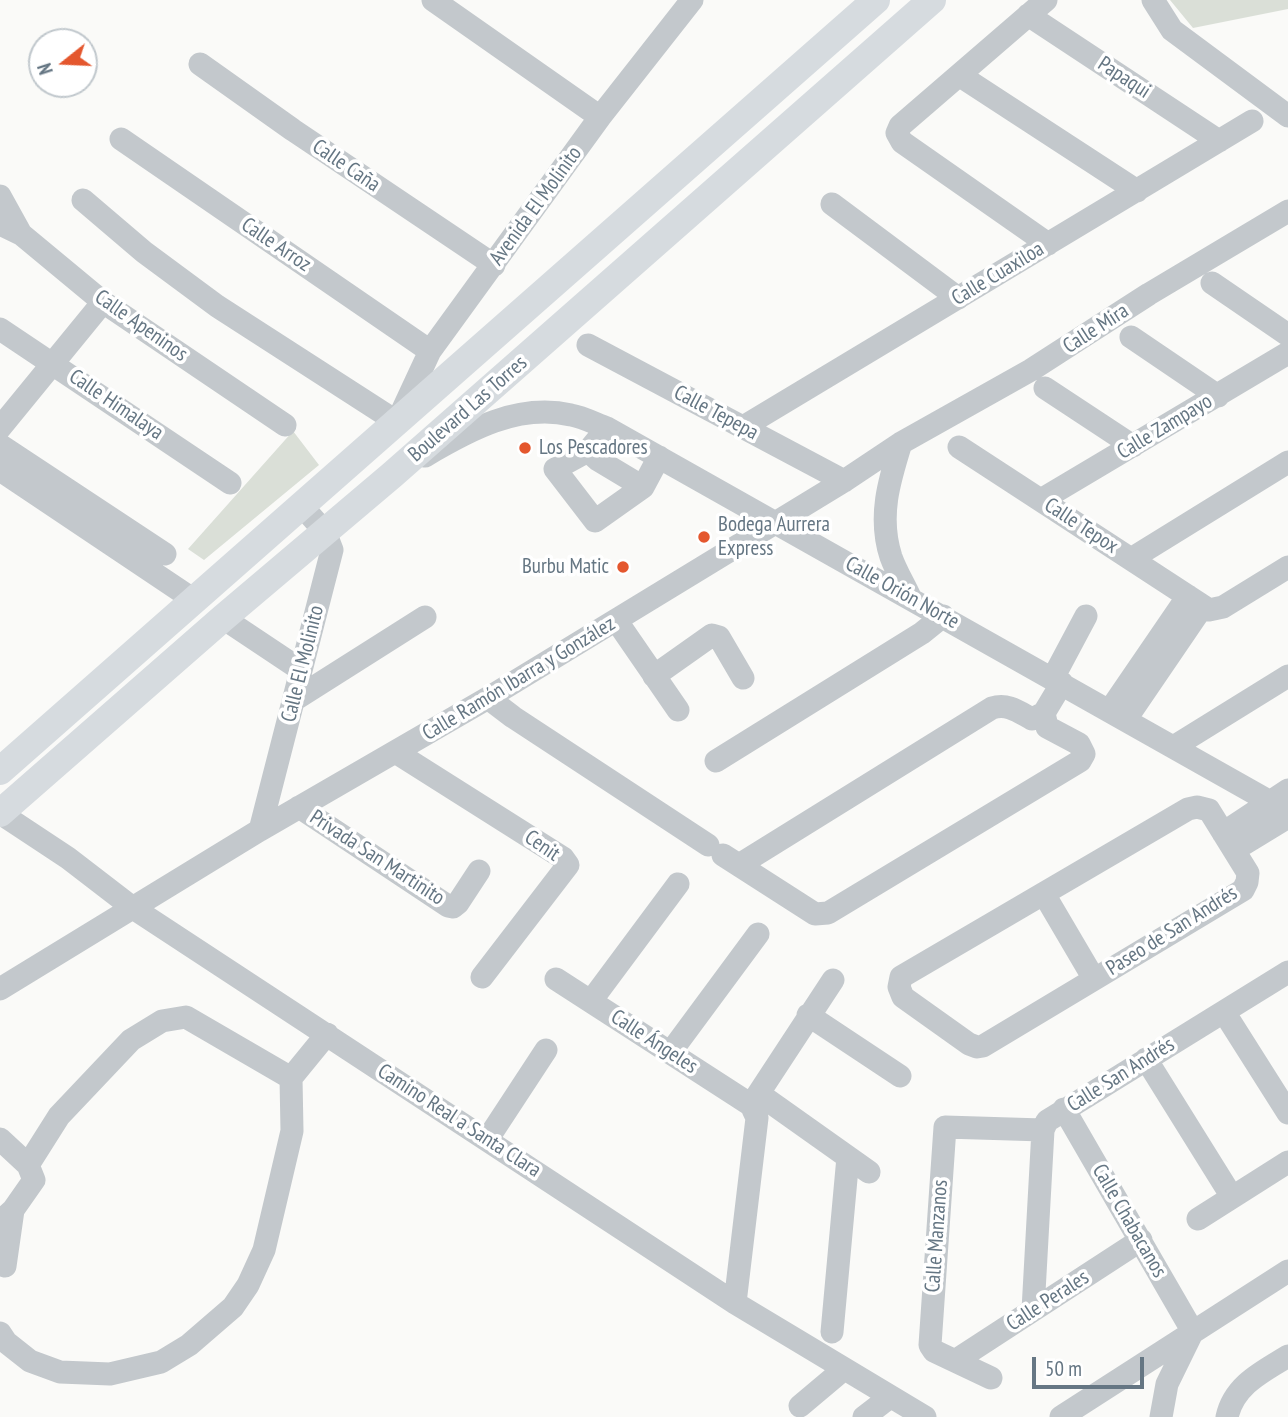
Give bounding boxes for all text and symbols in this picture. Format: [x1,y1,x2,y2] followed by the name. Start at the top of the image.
[28,28,98,98] north arrow
[1093,52,1155,104] street label: Papaqui
[32,60,58,77] text: N
[307,134,385,198] street label: Calle Caña
[485,142,587,270] street label: Avenida El Molinito
[236,213,316,277] street label: Calle Arroz
[947,237,1049,311] street label: Calle Cuaxiloa
[90,285,192,367] street label: Calle Apeninos
[1059,299,1133,359] street label: Calle Mira
[403,351,533,467] street label: Boulevard Las Torres
[64,364,168,446] street label: Calle Himalaya
[670,380,762,446] street label: Calle Tepepa
[1113,389,1217,465] street label: Calle Zampayo
[539,435,648,461] place label: Los Pescadores
[517,440,533,456] marker: Los Pescadores
[1039,493,1123,559] street label: Calle Tepox
[718,512,830,562] place label: Bodega Aurrera Express
[696,529,712,545] marker: Bodega Aurrera Express
[841,551,963,635] street label: Calle Orión Norte
[522,554,609,580] place label: Burbu Matic
[615,559,631,575] marker: Burbu Matic
[276,603,330,725] street label: Calle El Molinito
[418,611,620,747] street label: Calle Ramón Ibarra y González
[305,805,449,911] street label: Privada San Martinito
[520,825,564,867] street label: Cenit
[1102,881,1242,981] street label: Paseo de San Andrés
[606,1005,702,1079] street label: Calle Ángeles
[1063,1032,1179,1118] street label: Calle San Andrés
[373,1059,545,1183] street label: Camino Real a Santa Clara
[1086,1160,1172,1282] street label: Calle Chabacanos
[920,1179,954,1293] street label: Calle Manzanos
[1002,1265,1094,1337] street label: Calle Perales
[1036,1344,1148,1388] scale bar
[1045,1355,1082,1382] text: 50 m

